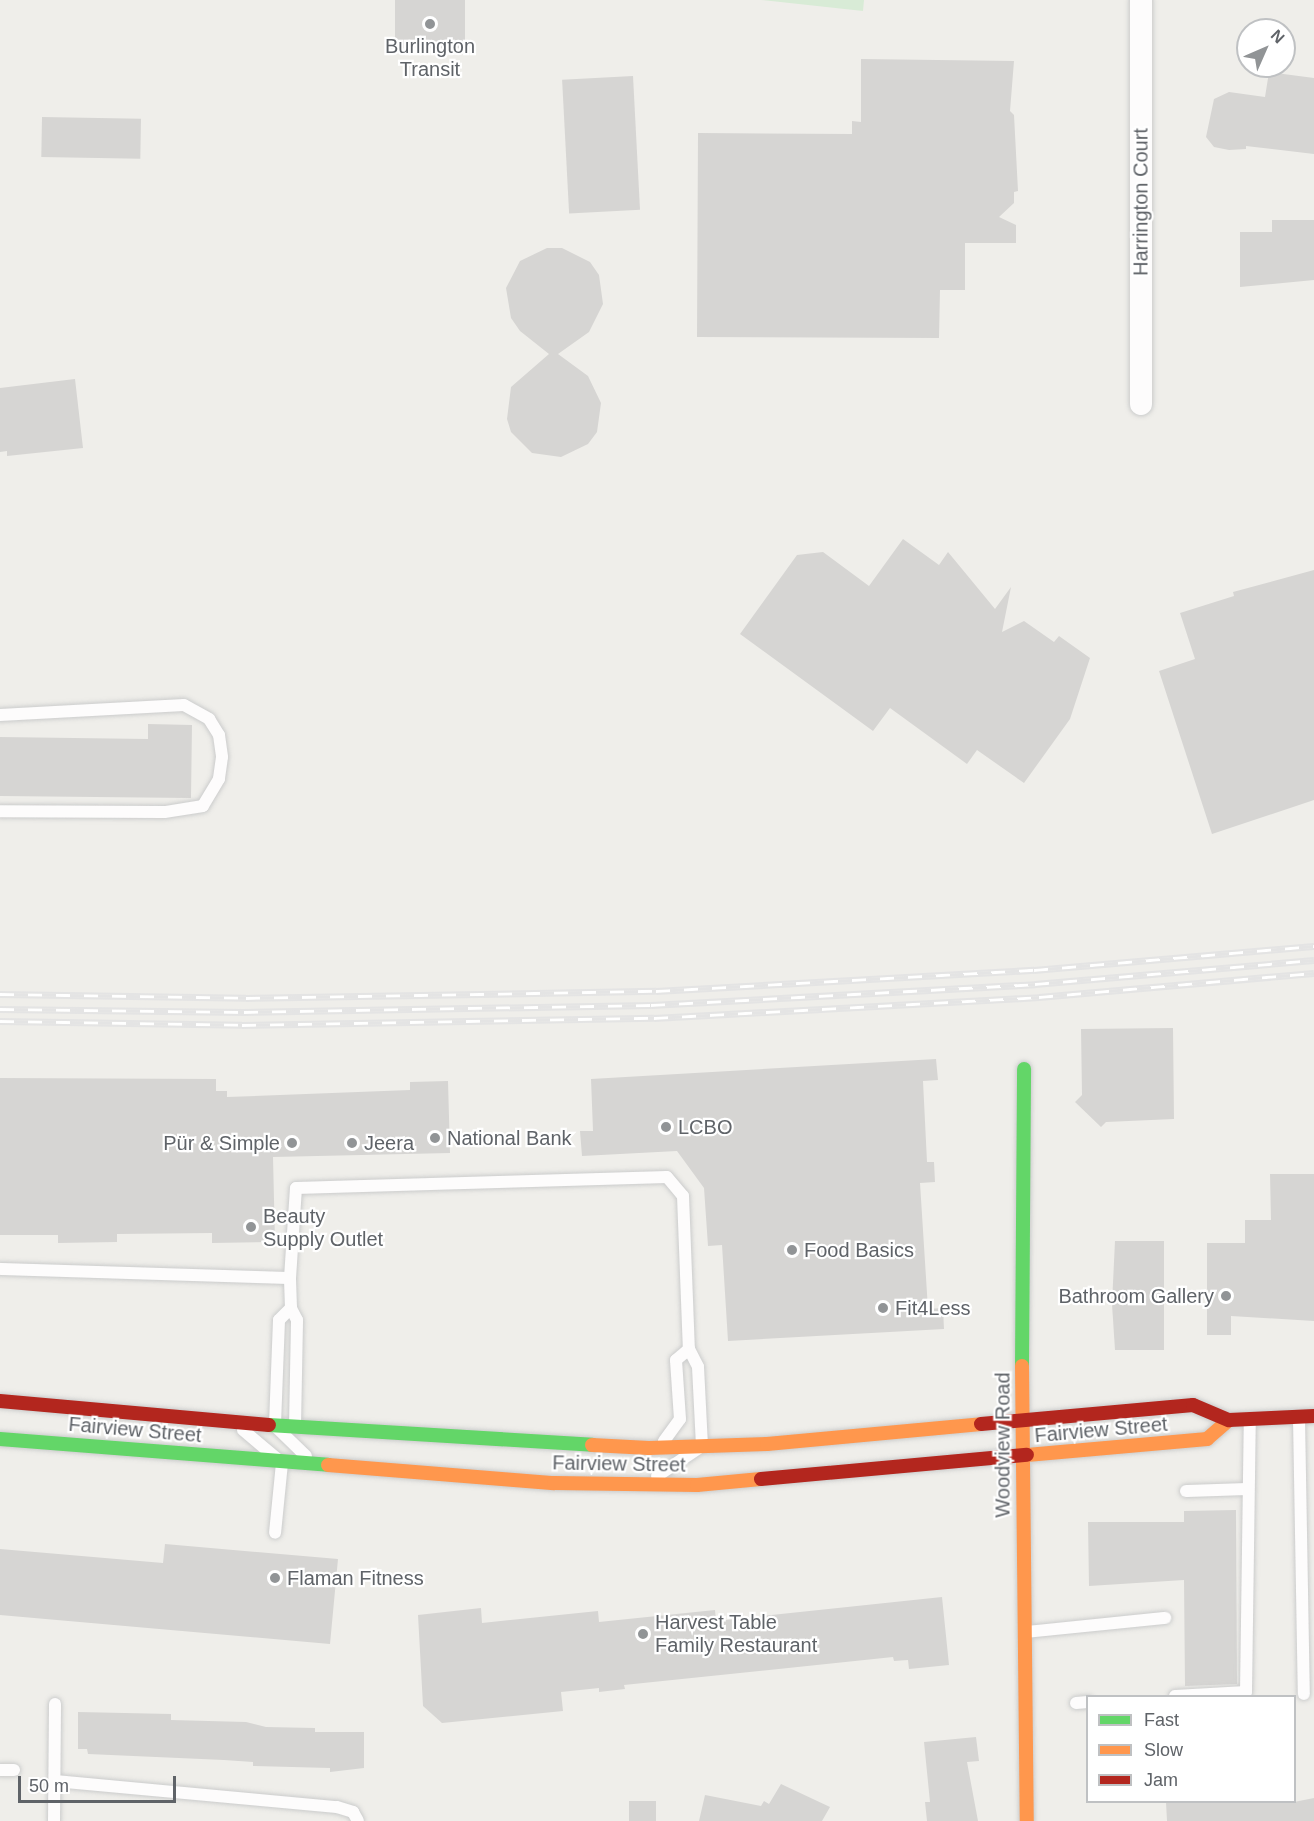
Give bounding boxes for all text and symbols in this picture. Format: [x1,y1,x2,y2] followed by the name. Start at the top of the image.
[423,17,437,31] marker: Burlington Transit
[1236,18,1296,78] north arrow
[1268,26,1288,46] text: N
[385,34,475,81] place label: Burlington Transit
[1129,128,1153,276] street label: Harrington Court
[678,1115,732,1139] place label: LCBO
[659,1120,673,1134] marker: LCBO
[447,1126,572,1150] place label: National Bank
[163,1131,280,1155] place label: Pür & Simple
[364,1131,414,1155] place label: Jeera
[428,1131,442,1145] marker: National Bank
[285,1136,299,1150] marker: Pür & Simple
[345,1136,359,1150] marker: Jeera
[263,1204,383,1251] place label: Beauty Supply Outlet
[244,1220,258,1234] marker: Beauty Supply Outlet
[804,1238,914,1262] place label: Food Basics
[785,1243,799,1257] marker: Food Basics
[1058,1284,1214,1308] place label: Bathroom Gallery
[1219,1289,1233,1303] marker: Bathroom Gallery
[895,1296,971,1320] place label: Fit4Less
[876,1301,890,1315] marker: Fit4Less
[991,1372,1015,1518] street label: Woodview Road
[68,1412,202,1448] street label: Fairview Street
[1034,1412,1168,1448] street label: Fairview Street
[552,1451,686,1477] street label: Fairview Street
[287,1566,424,1590] place label: Flaman Fitness
[268,1571,282,1585] marker: Flaman Fitness
[655,1610,817,1657] place label: Harvest Table Family Restaurant
[636,1627,650,1641] marker: Harvest Table Family Restaurant
[1086,1695,1296,1803] legend
[1144,1710,1179,1730] text: Fast
[1144,1740,1183,1760] text: Slow
[21,1764,178,1802] scale bar
[1144,1770,1178,1790] text: Jam
[29,1776,69,1796] text: 50 m

